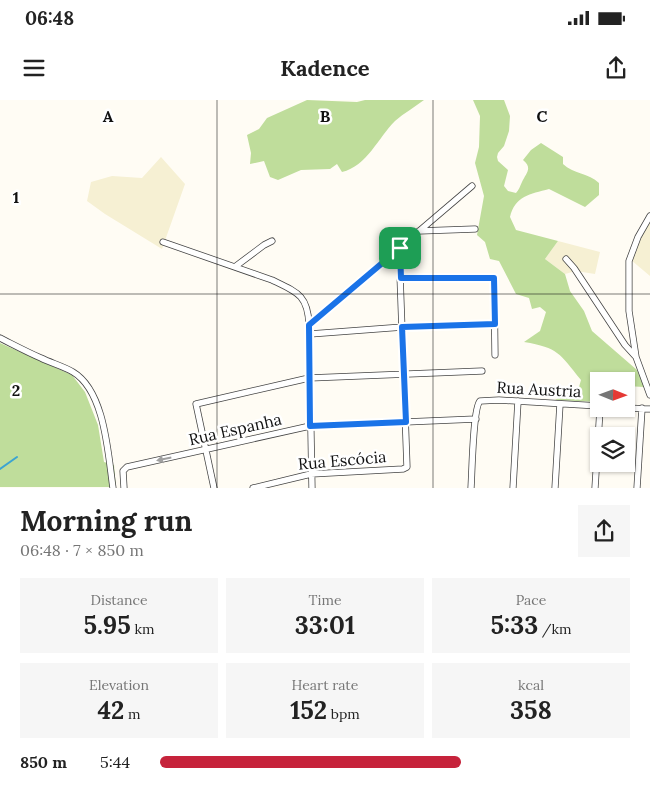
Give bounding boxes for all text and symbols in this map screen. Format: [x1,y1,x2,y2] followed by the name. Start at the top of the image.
[25,6,74,30] text: 06:48
[20,54,48,82] icon: menu
[280,54,370,82] text: Kadence
[602,54,630,82] icon: share
[103,106,114,126] text: A
[320,106,331,126] text: B
[536,106,548,126] text: C
[13,187,19,207] text: 1
[379,227,421,269] pin
[386,234,414,262] icon: arrive
[590,372,635,418] north arrow
[590,372,635,472] map controls
[496,377,582,401] street label: Rua Austria
[12,380,20,400] text: 2
[187,409,283,449] street label: Rua Espanha
[590,427,635,472] button: layers
[297,446,387,474] street label: Rua Escócia
[155,456,171,464] one-way arrow
[20,503,192,539] text: Morning run
[578,505,630,557] button: share
[20,540,144,560] text: 06:48 · 7 × 850 m
[91,591,147,609] text: Distance
[309,591,342,609] text: Time
[516,591,546,609] text: Pace
[84,609,131,641] text: 5.95
[295,609,355,641] text: 33:01
[490,609,538,641] text: 5:33
[131,620,154,638] text: km
[538,620,572,638] text: /km
[89,676,149,694] text: Elevation
[292,676,358,694] text: Heart rate
[518,676,544,694] text: kcal
[97,694,124,726] text: 42
[290,694,327,726] text: 152
[510,694,552,726] text: 358
[124,705,141,723] text: m
[327,705,360,723] text: bpm
[20,752,67,772] text: 850 m
[100,752,130,772] text: 5:44

